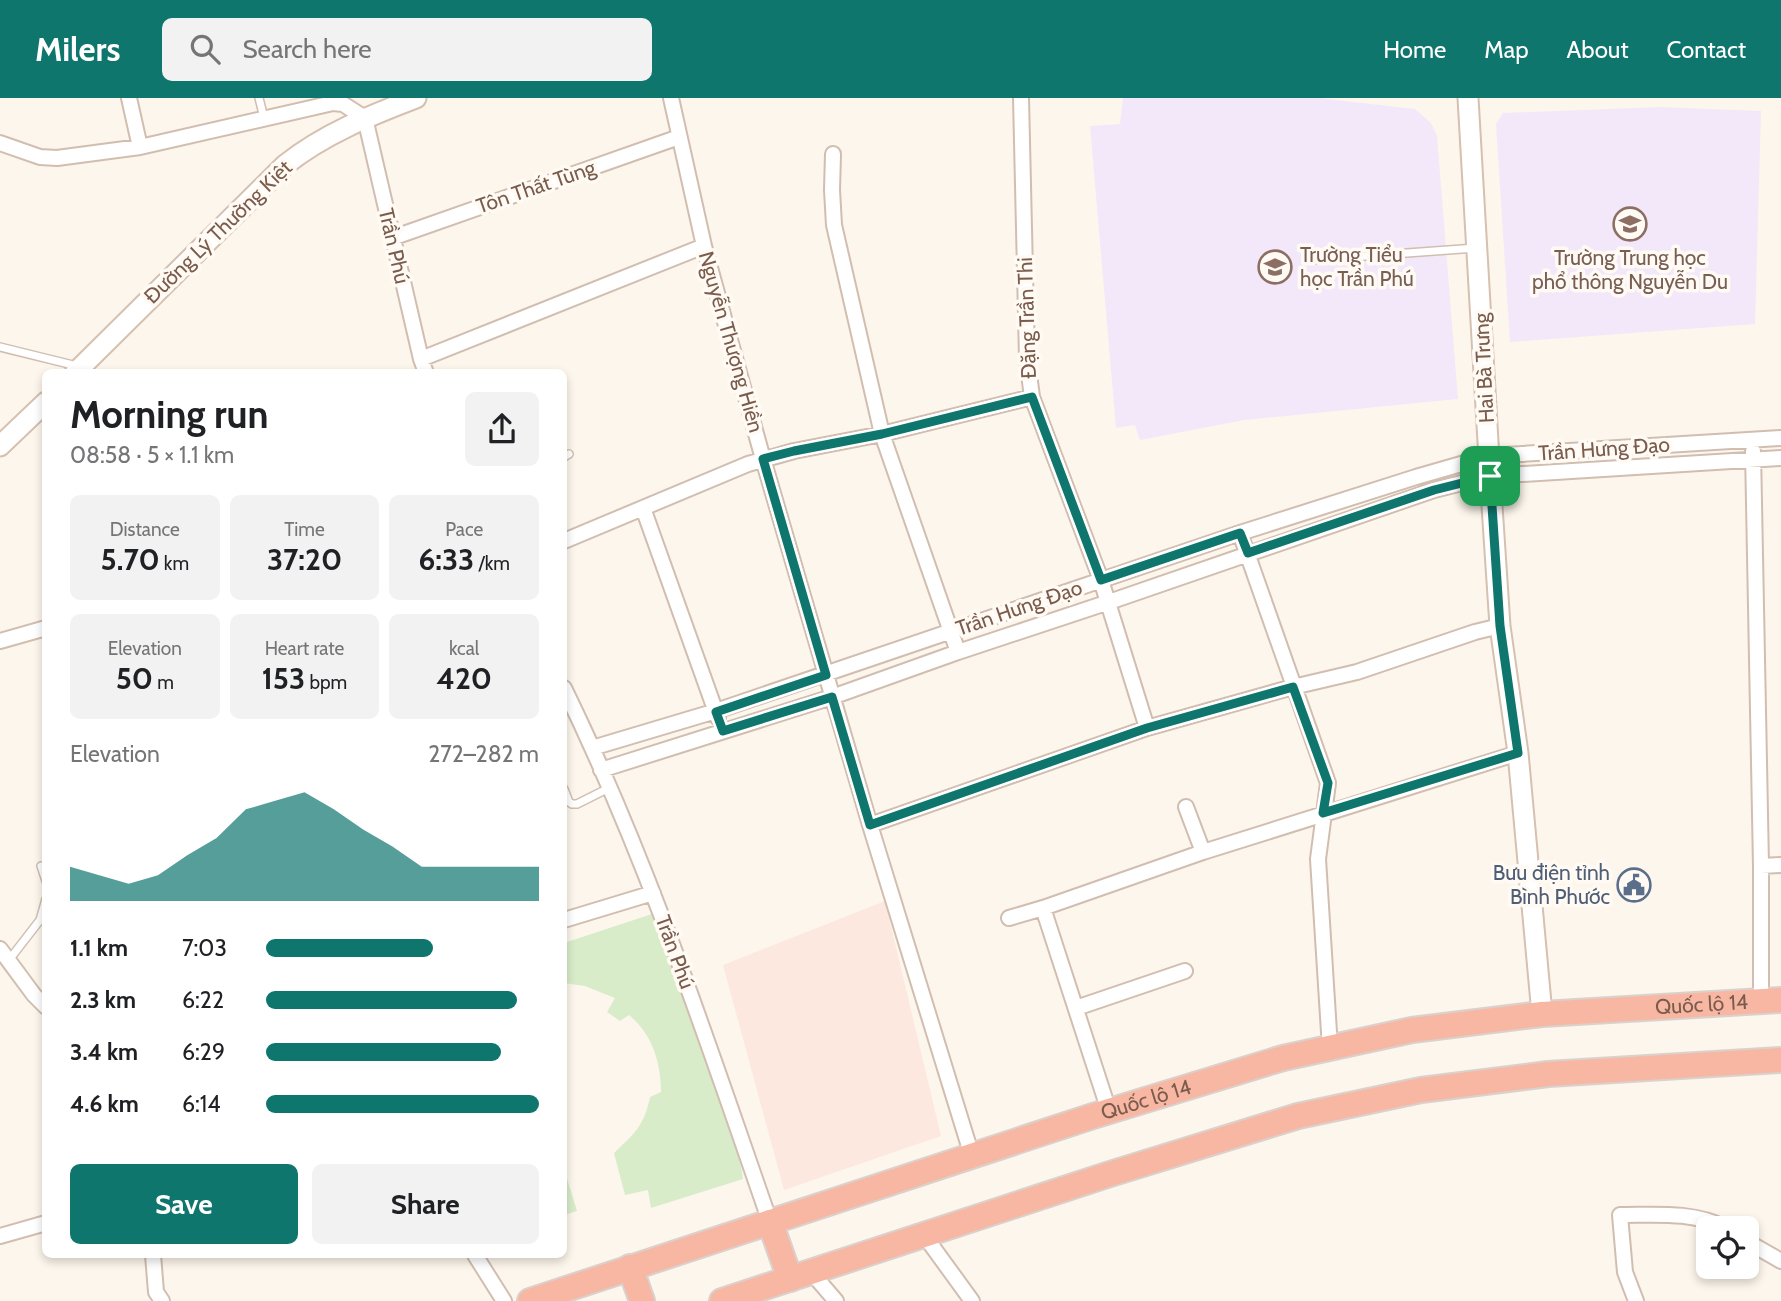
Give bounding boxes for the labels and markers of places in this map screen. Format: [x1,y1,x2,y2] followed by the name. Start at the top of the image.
[1611,205,1649,243] school or university icon: Trường Trung học phổ thông Nguyễn Du
[1300,242,1414,291] place label: Trường Tiểu học Trần Phú
[1532,245,1728,294] place label: Trường Trung học phổ thông Nguyễn Du
[1256,248,1294,286] school or university icon: Trường Tiểu học Trần Phú
[1460,446,1520,506] pin
[1493,860,1610,909] place label: Bưu điện tỉnh Bình Phước
[1615,866,1653,904] public building icon: Bưu điện tỉnh Bình Phước

